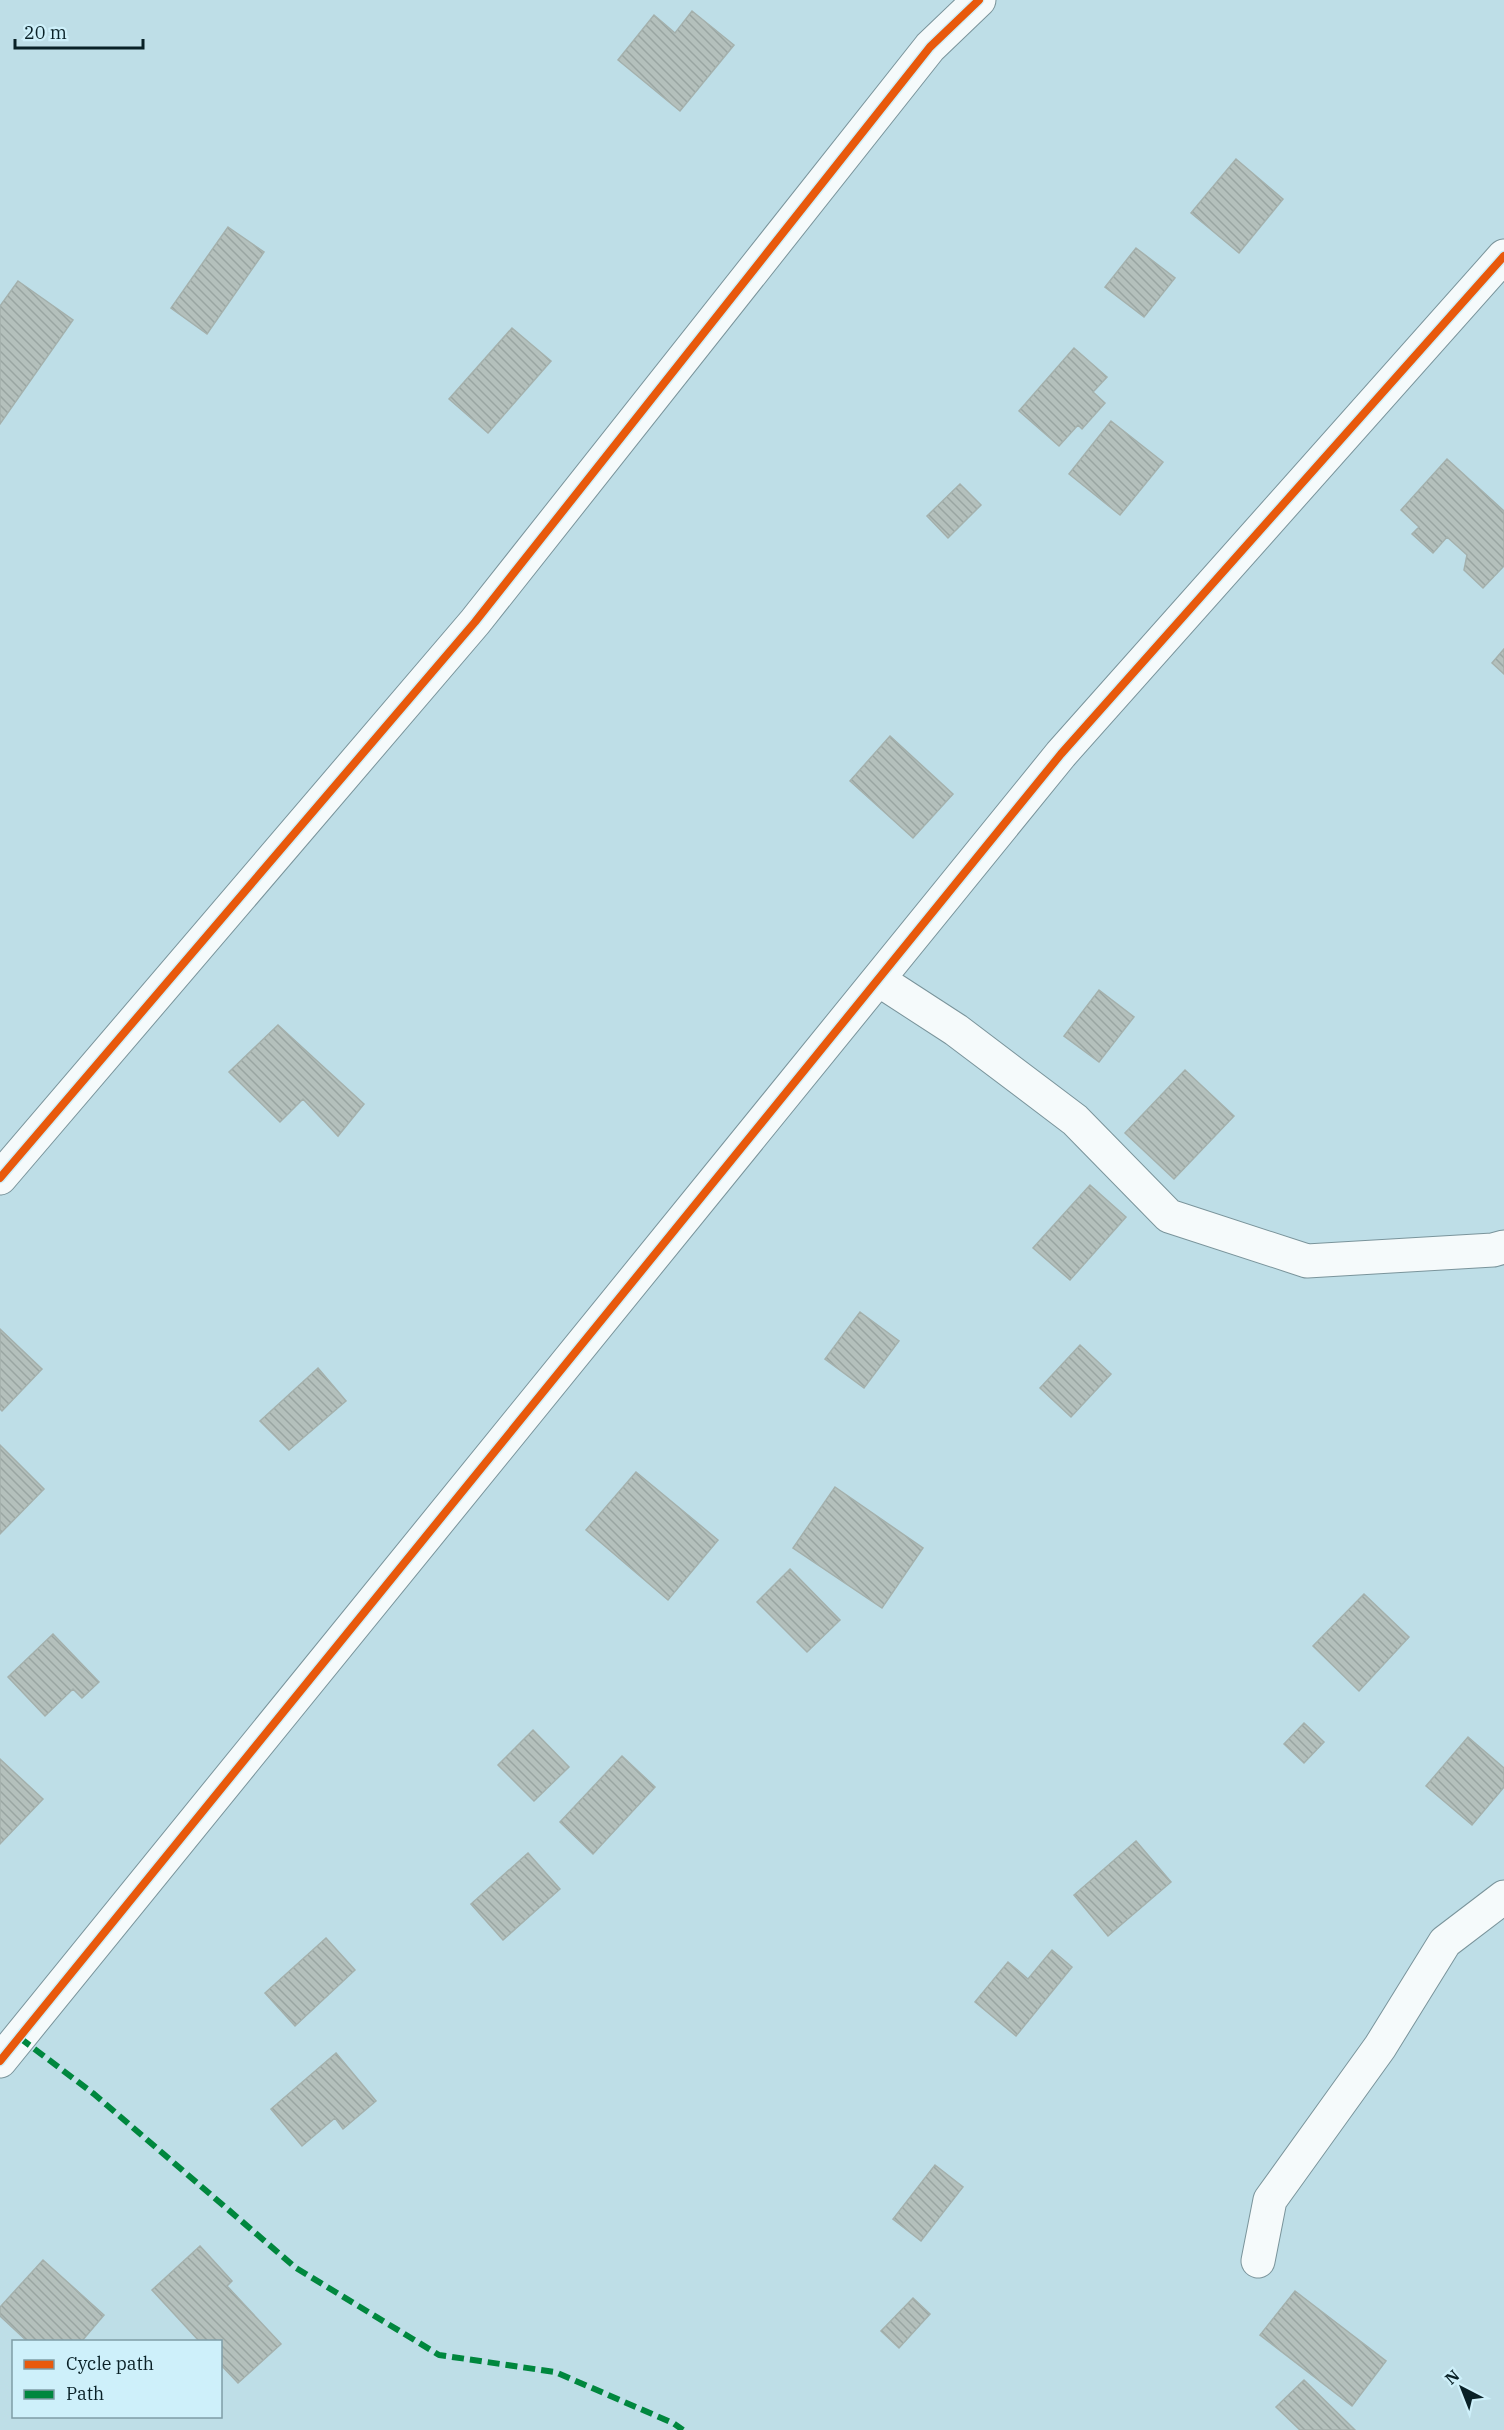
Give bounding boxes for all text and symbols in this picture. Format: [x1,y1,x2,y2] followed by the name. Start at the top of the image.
[15,12,142,50] scale bar
[24,21,67,44] text: 20 m
[12,2340,222,2418] legend
[66,2352,154,2375] text: Cycle path
[1432,2358,1492,2418] north arrow
[1441,2365,1463,2389] text: N
[66,2382,104,2405] text: Path

